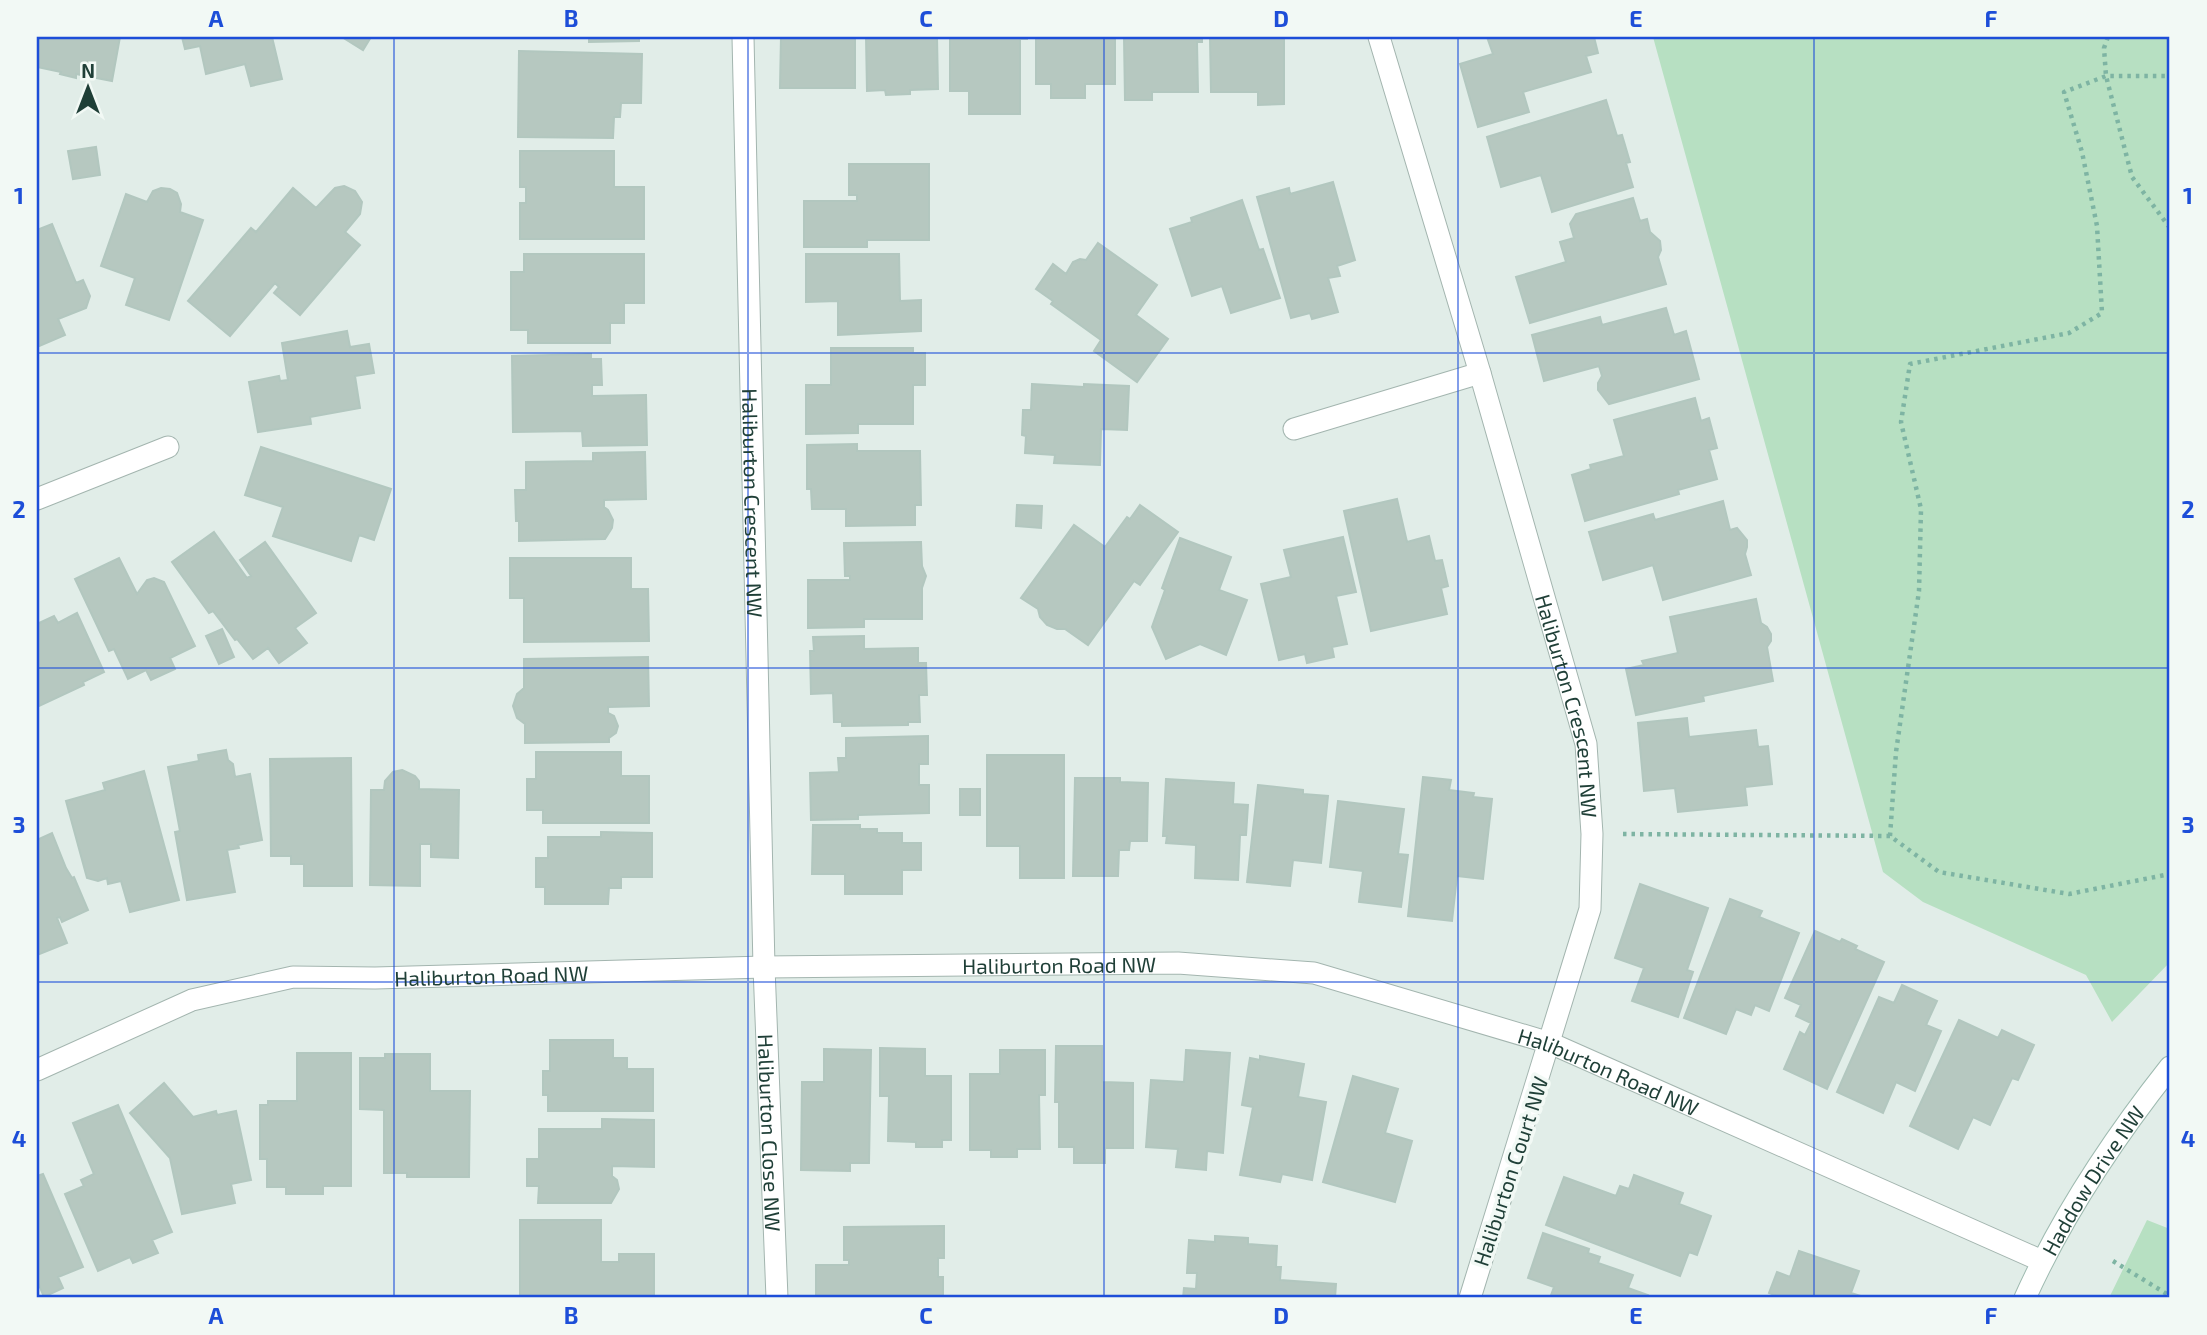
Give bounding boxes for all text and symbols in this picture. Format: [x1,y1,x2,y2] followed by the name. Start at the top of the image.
[208,4,224,32] text: A
[564,4,578,32] text: B
[919,4,933,32] text: C
[1273,4,1289,32] text: D
[1629,4,1643,32] text: E
[1985,4,1998,32] text: F
[52,52,122,122] north arrow
[81,59,95,82] text: N
[14,181,24,209] text: 1
[2183,181,2193,209] text: 1
[738,388,769,618] street label: Haliburton Crescent NW
[12,495,26,523] text: 2
[2181,495,2195,523] text: 2
[1531,591,1603,819] street label: Haliburton Crescent NW
[12,810,26,838] text: 3
[2181,810,2195,838] text: 3
[962,951,1156,978] street label: Haliburton Road NW
[394,959,589,990] street label: Haliburton Road NW
[1515,1022,1703,1120] street label: Haliburton Road NW
[754,1033,787,1232] street label: Haliburton Close NW
[1468,1073,1552,1269] street label: Haliburton Court NW
[2036,1100,2149,1259] street label: Haddow Drive NW
[12,1124,26,1152] text: 4
[2181,1124,2195,1152] text: 4
[208,1301,224,1329] text: A
[564,1301,578,1329] text: B
[919,1301,933,1329] text: C
[1273,1301,1289,1329] text: D
[1629,1301,1643,1329] text: E
[1985,1301,1998,1329] text: F

